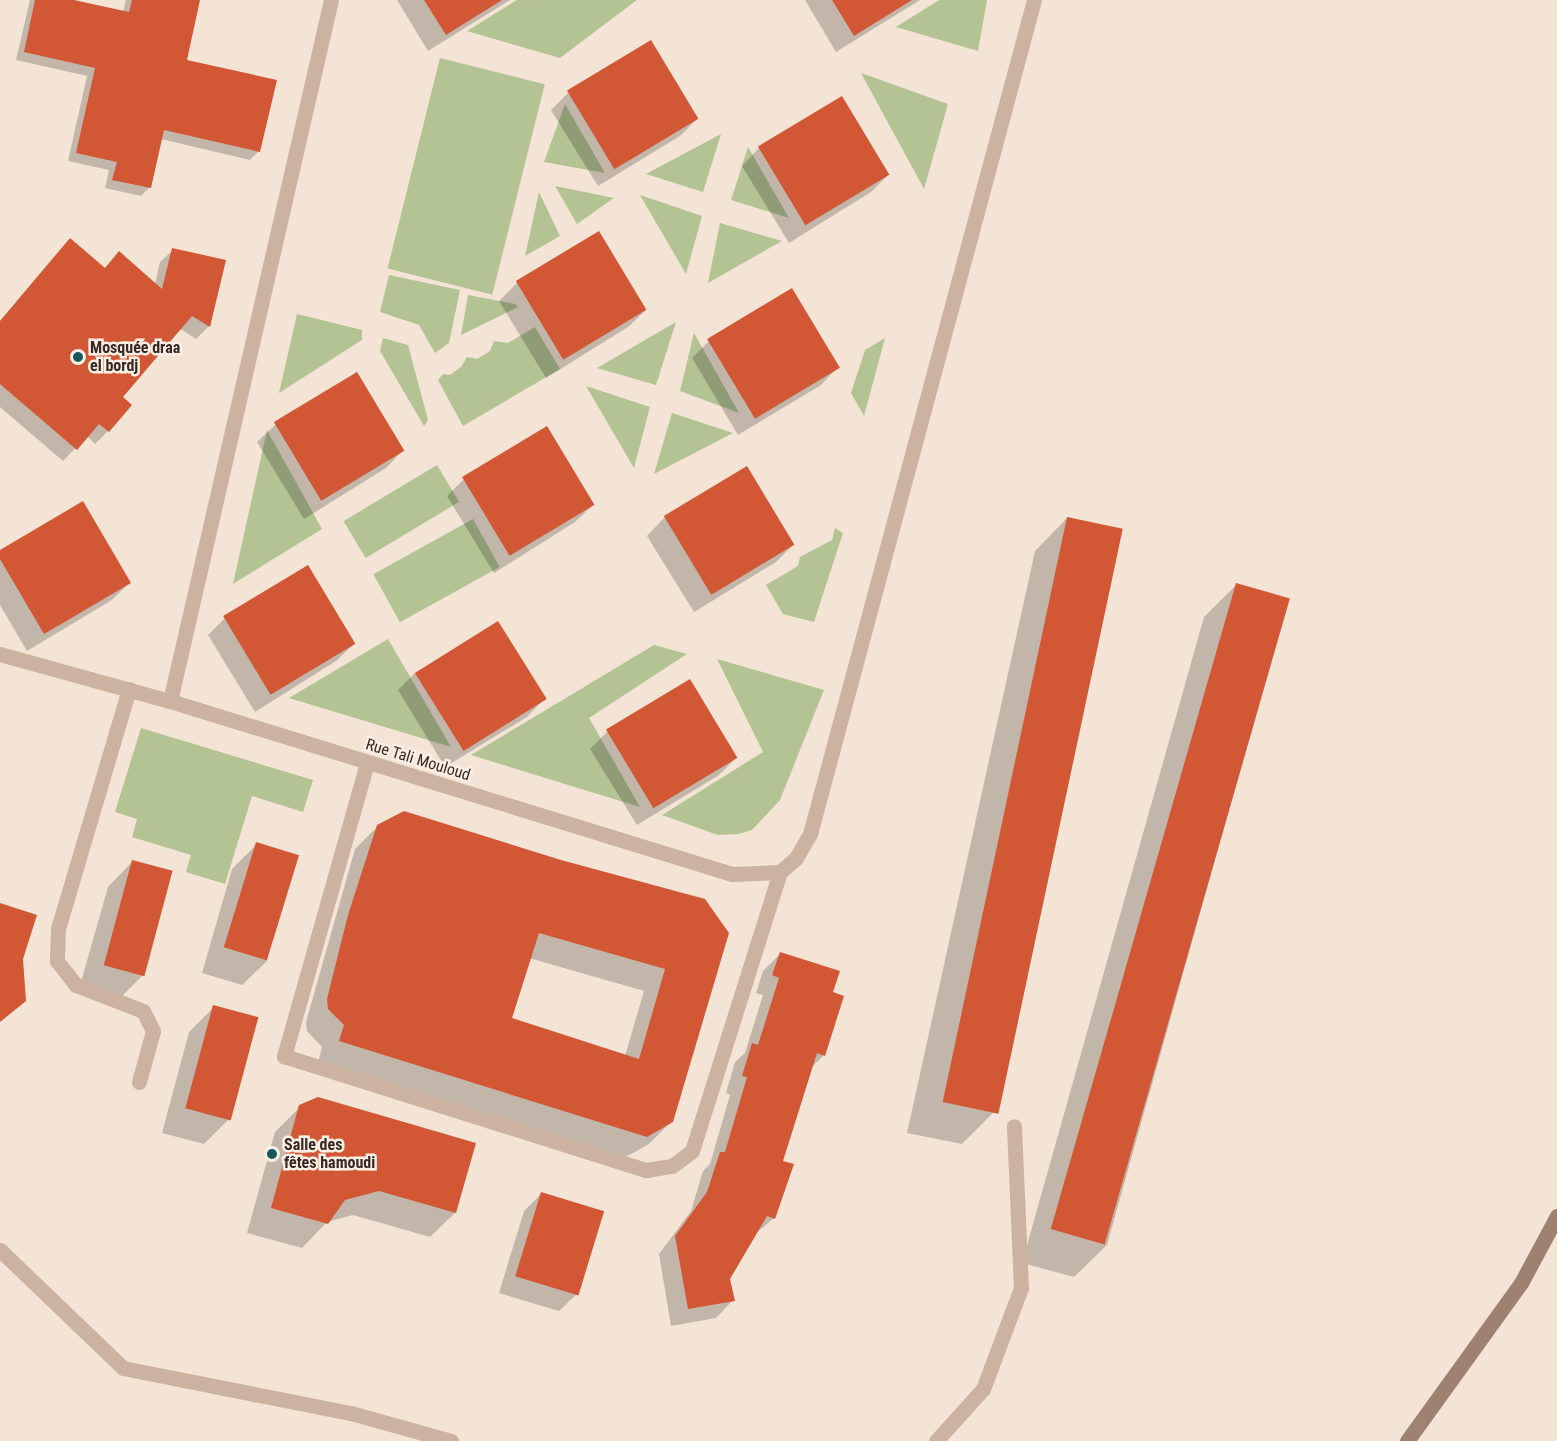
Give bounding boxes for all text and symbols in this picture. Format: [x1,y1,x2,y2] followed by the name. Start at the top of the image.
[90,338,180,376] place label: Mosquée draa el bordj
[71,350,85,364] marker: Mosquée draa el bordj
[363,735,473,785] street label: Rue Tali Mouloud
[284,1135,375,1173] place label: Salle des fêtes hamoudi
[265,1147,279,1161] marker: Salle des fêtes hamoudi

